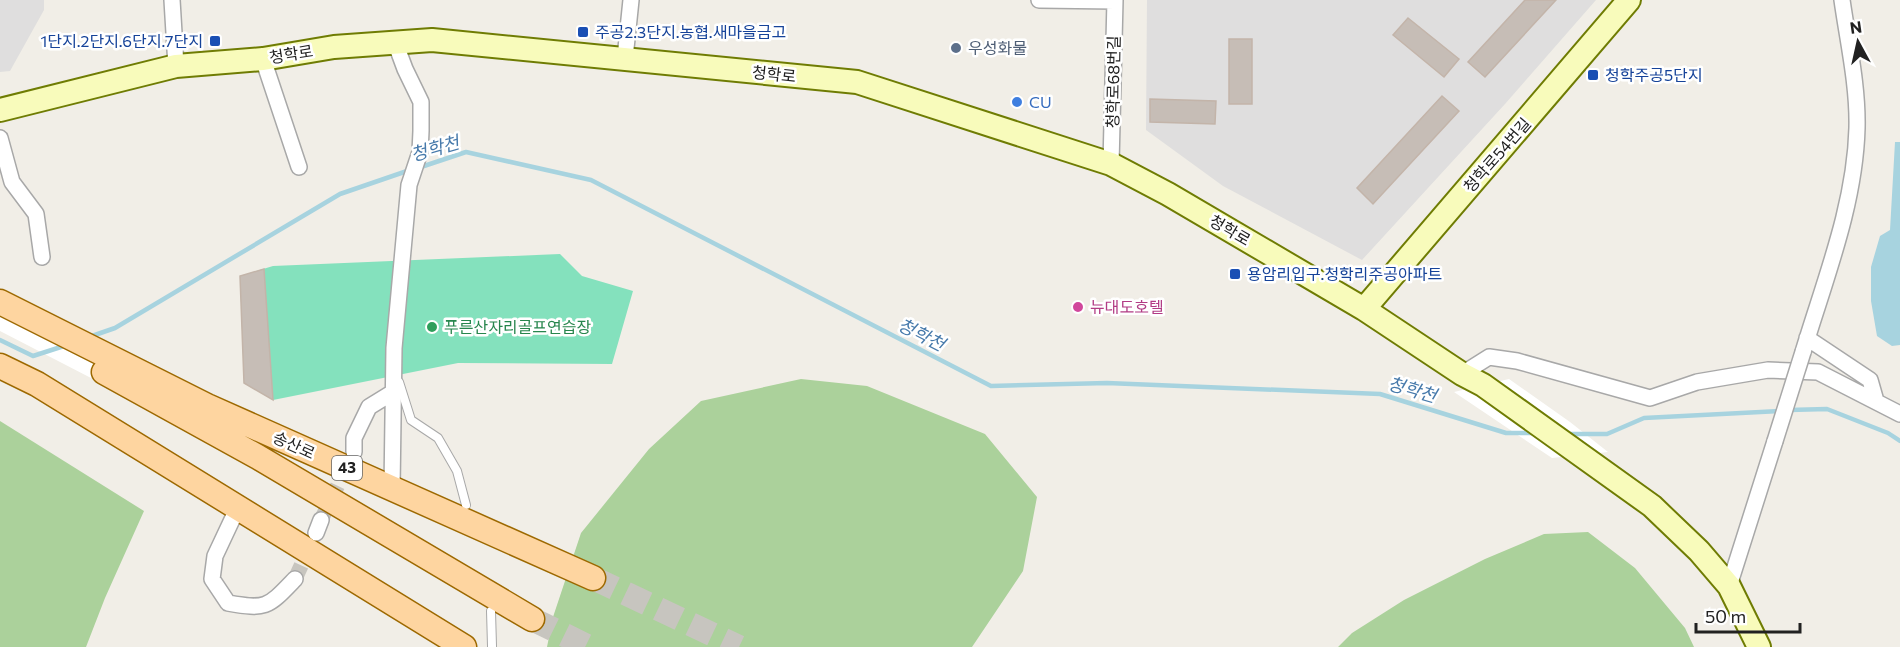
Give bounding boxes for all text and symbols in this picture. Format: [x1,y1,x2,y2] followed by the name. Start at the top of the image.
[1828,12,1888,72] north arrow
[1849,16,1863,37] text: N
[595,22,786,41] place label: 주공2.3단지.농협.새마을금고
[576,25,590,39] marker: 주공2.3단지.농협.새마을금고
[40,31,203,50] place label: 1단지.2단지.6단지.7단지
[208,34,222,48] marker: 1단지.2단지.6단지.7단지
[1102,35,1123,129] street label: 청학로68번길
[968,38,1027,57] place label: 우성화물
[268,41,314,66] street label: 청학로
[949,41,963,55] marker: 우성화물
[751,62,797,85] street label: 청학로
[1605,65,1703,84] place label: 청학주공5단지
[1586,68,1600,82] marker: 청학주공5단지
[1029,92,1052,111] place label: CU
[1010,95,1024,109] marker: CU
[1459,114,1534,196] street label: 청학로54번길
[408,130,464,165] water label: 청학천
[1206,210,1254,249] street label: 청학로
[1247,264,1442,283] place label: 용암리입구.청학리주공아파트
[1228,267,1242,281] marker: 용암리입구.청학리주공아파트
[1090,297,1164,316] place label: 뉴대도호텔
[1071,300,1085,314] marker: 뉴대도호텔
[894,313,951,356] water label: 청학천
[444,317,591,336] place label: 푸른산자리골프연습장
[425,320,439,334] marker: 푸른산자리골프연습장
[1385,372,1442,407] water label: 청학천
[270,427,318,462] street label: 송산로
[332,456,362,480] road number: 43
[1696,596,1800,634] scale bar
[1705,605,1746,627] text: 50 m

